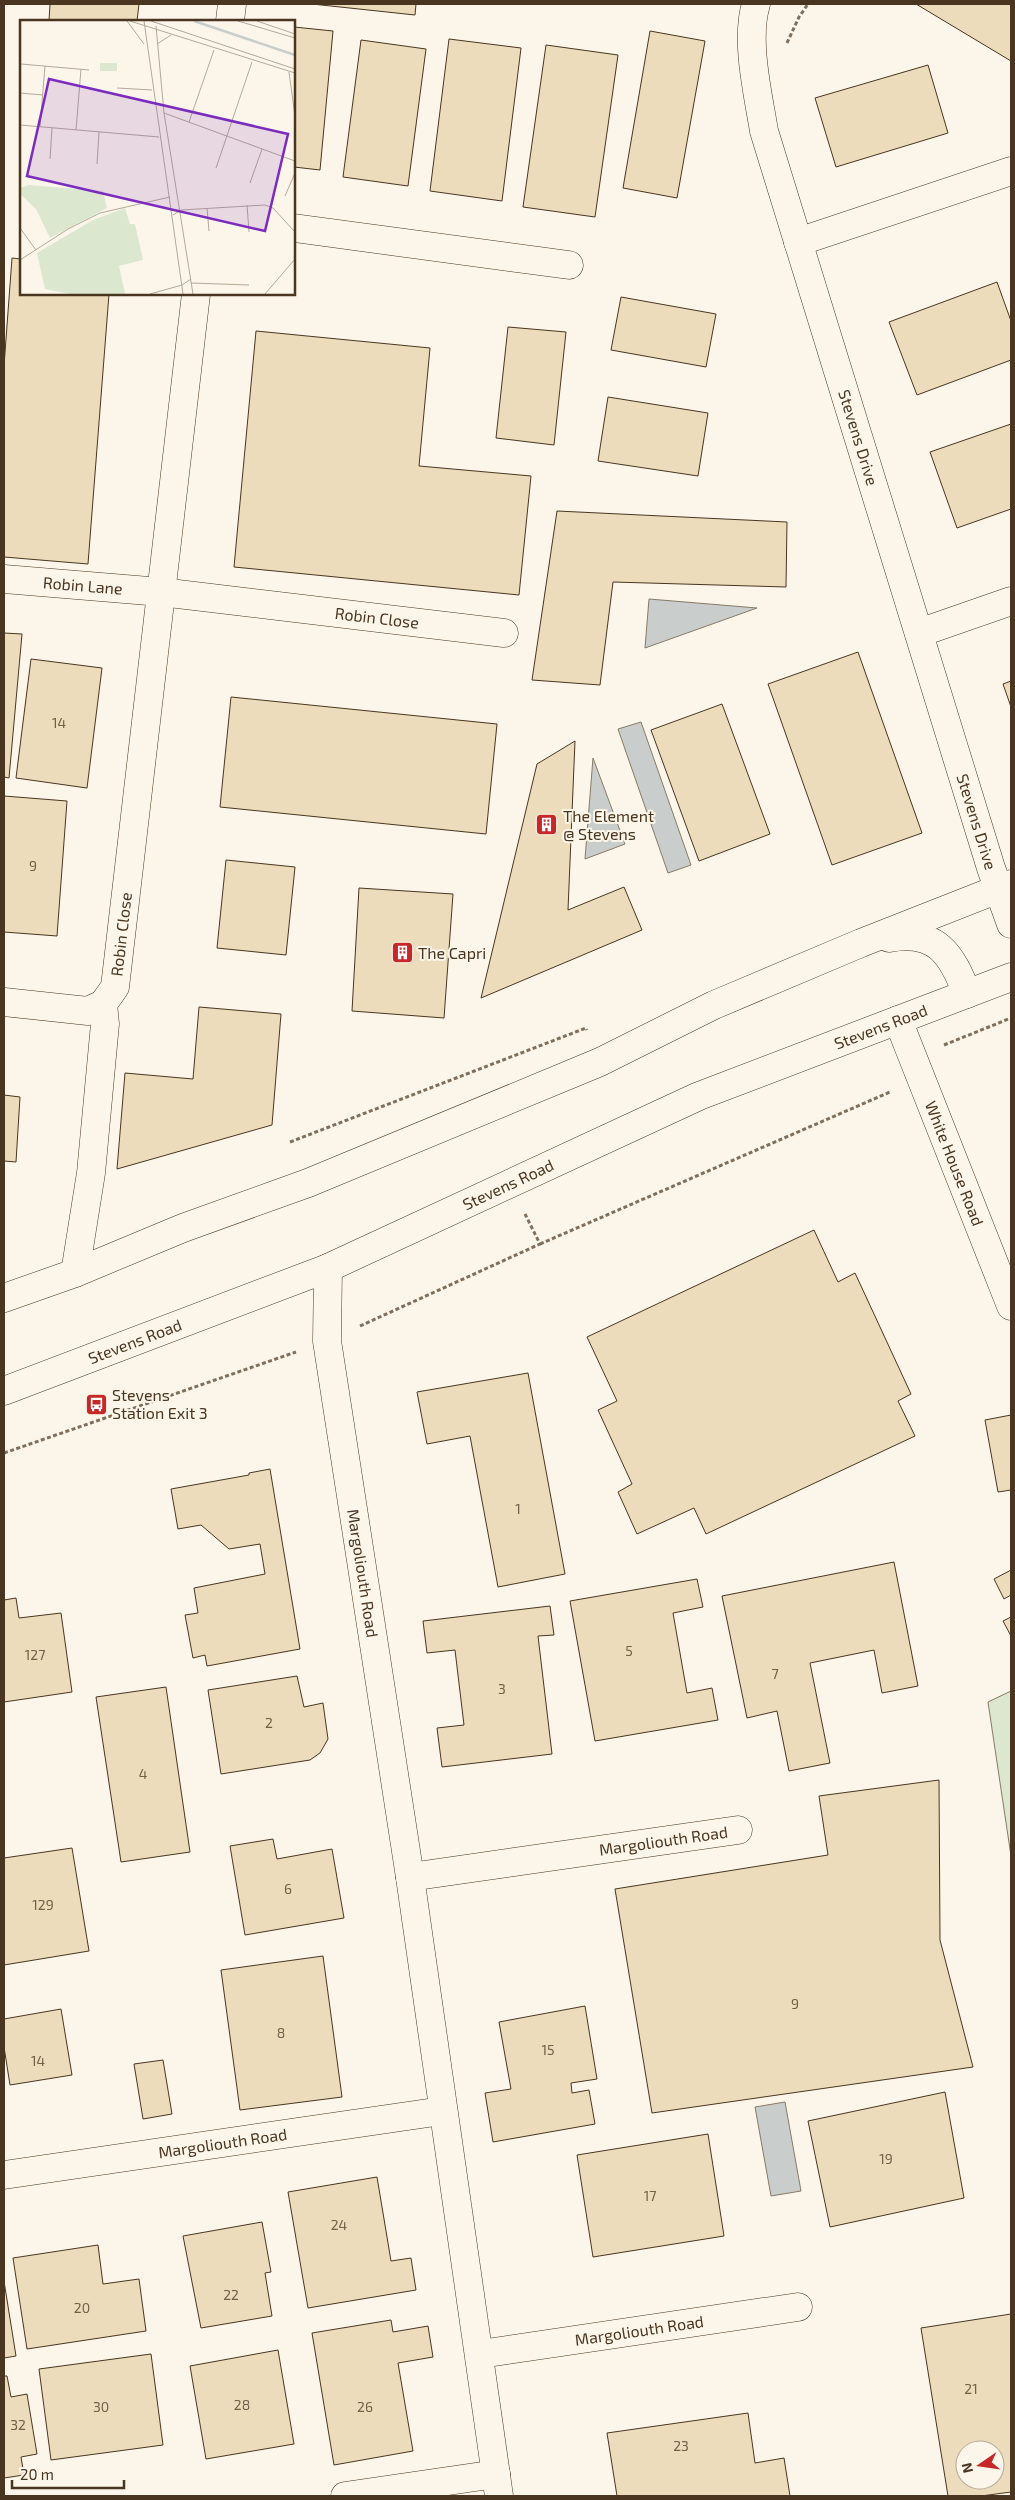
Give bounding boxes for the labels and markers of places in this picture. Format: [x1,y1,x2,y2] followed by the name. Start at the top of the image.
[563,806,654,843] place label: The Element @ Stevens
[535,813,559,837] building icon: The Element @ Stevens
[390,941,414,965] building icon: The Capri
[418,943,486,962] place label: The Capri
[112,1385,208,1422] place label: Stevens Station Exit 3
[84,1392,108,1416] bus stop icon: Stevens Station Exit 3

